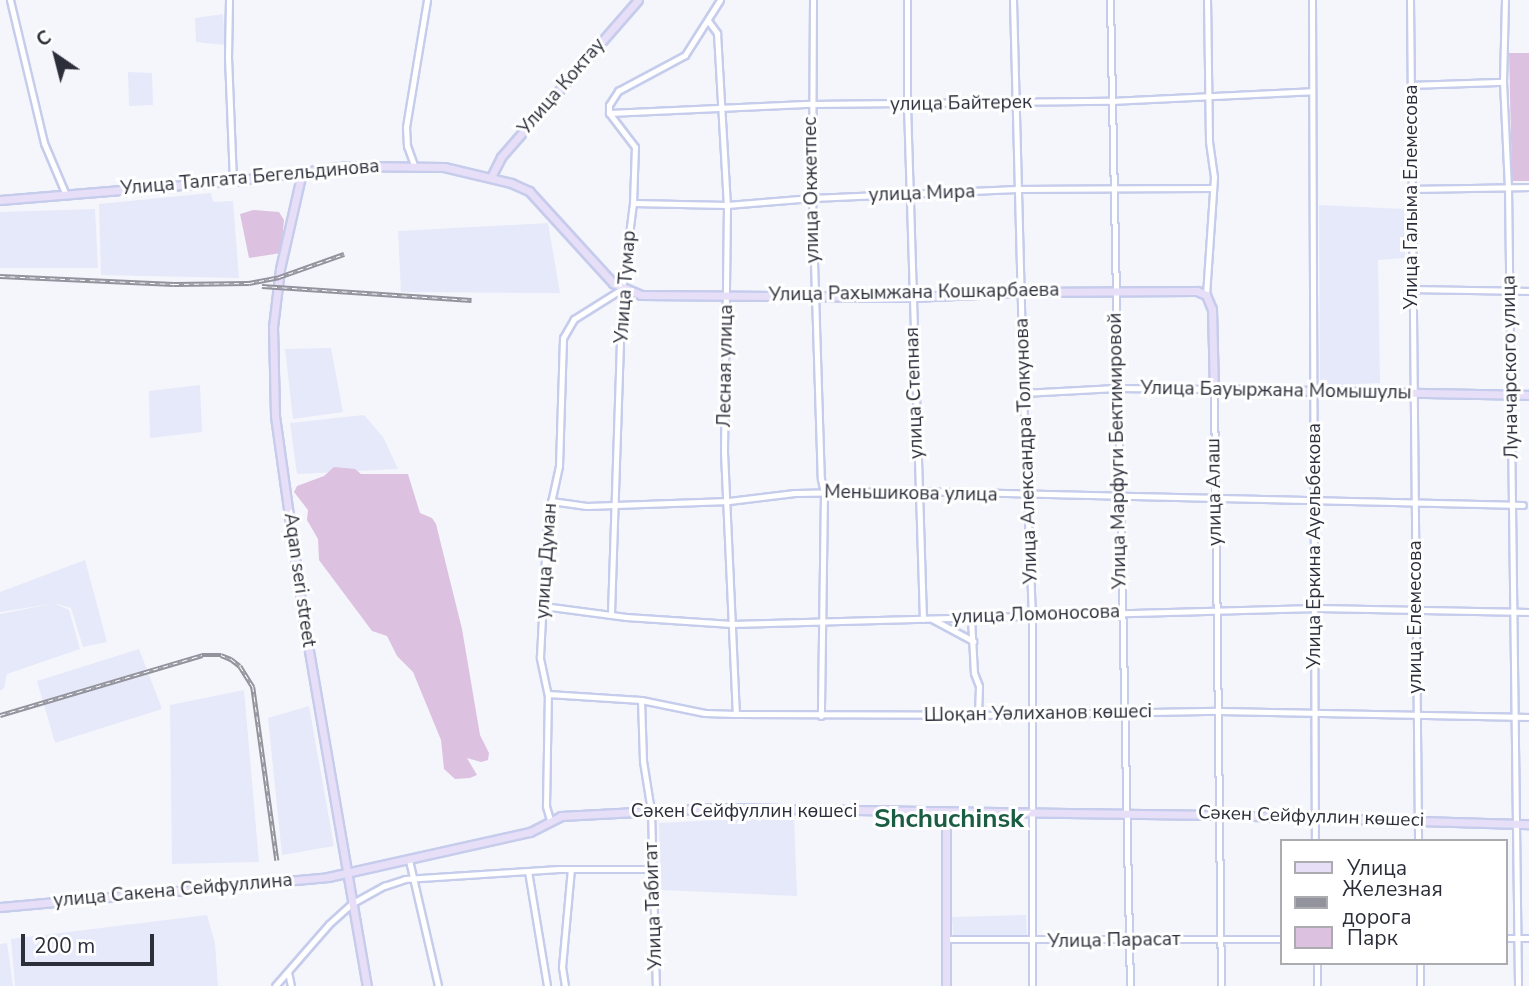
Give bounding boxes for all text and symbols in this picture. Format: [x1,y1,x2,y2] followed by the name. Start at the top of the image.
[21,21,91,91] north arrow
[31,24,57,53] text: С
[514,34,610,140] street label: Улица Коктау
[1401,84,1423,310] street label: Улица Галыма Елемесова
[890,91,1032,117] street label: улица Байтерек
[799,117,825,263] street label: улица Окжетпес
[120,155,380,201] street label: Улица Талгата Бегельдинова
[868,181,976,207] street label: улица Мира
[611,230,641,344] street label: Улица Тумар
[1498,275,1524,459] street label: Луначарского улица
[769,279,1059,307] street label: Улица Рахымжана Кошкарбаева
[714,304,738,428] street label: Лесная улица
[1104,313,1132,589] street label: Улица Марфуги Бектимировой
[1011,318,1043,584] street label: Улица Александра Толкунова
[901,327,929,459] street label: улица Степная
[1140,377,1412,405] street label: Улица Бауыржана Момышулы
[1304,423,1326,669] street label: Улица Еркина Ауельбекова
[1203,438,1227,546] street label: улица Алаш
[824,481,998,507] street label: Меньшикова улица
[532,502,562,620] street label: улица Думан
[278,511,320,649] street label: Aqan seri street
[1405,540,1427,694] street label: улица Елемесова
[952,601,1120,629] street label: улица Ломоносова
[924,701,1152,727] street label: Шоқан Уәлиханов көшесі
[631,801,857,823] street label: Сәкен Сейфуллин көшесі
[1197,802,1425,832] street label: Сәкен Сейфуллин көшесі
[874,803,1024,835] district label: Shchuchinsk
[1280,839,1508,965] legend
[640,842,668,970] street label: Улица Табигат
[1347,854,1407,882] text: Улица
[52,869,294,913] street label: улица Сакена Сейфуллина
[1342,875,1443,931] text: Железная дорога
[24,920,158,964] scale bar
[1347,924,1398,952] text: Парк
[1047,928,1181,954] street label: Улица Парасат
[34,932,95,960] text: 200 m

